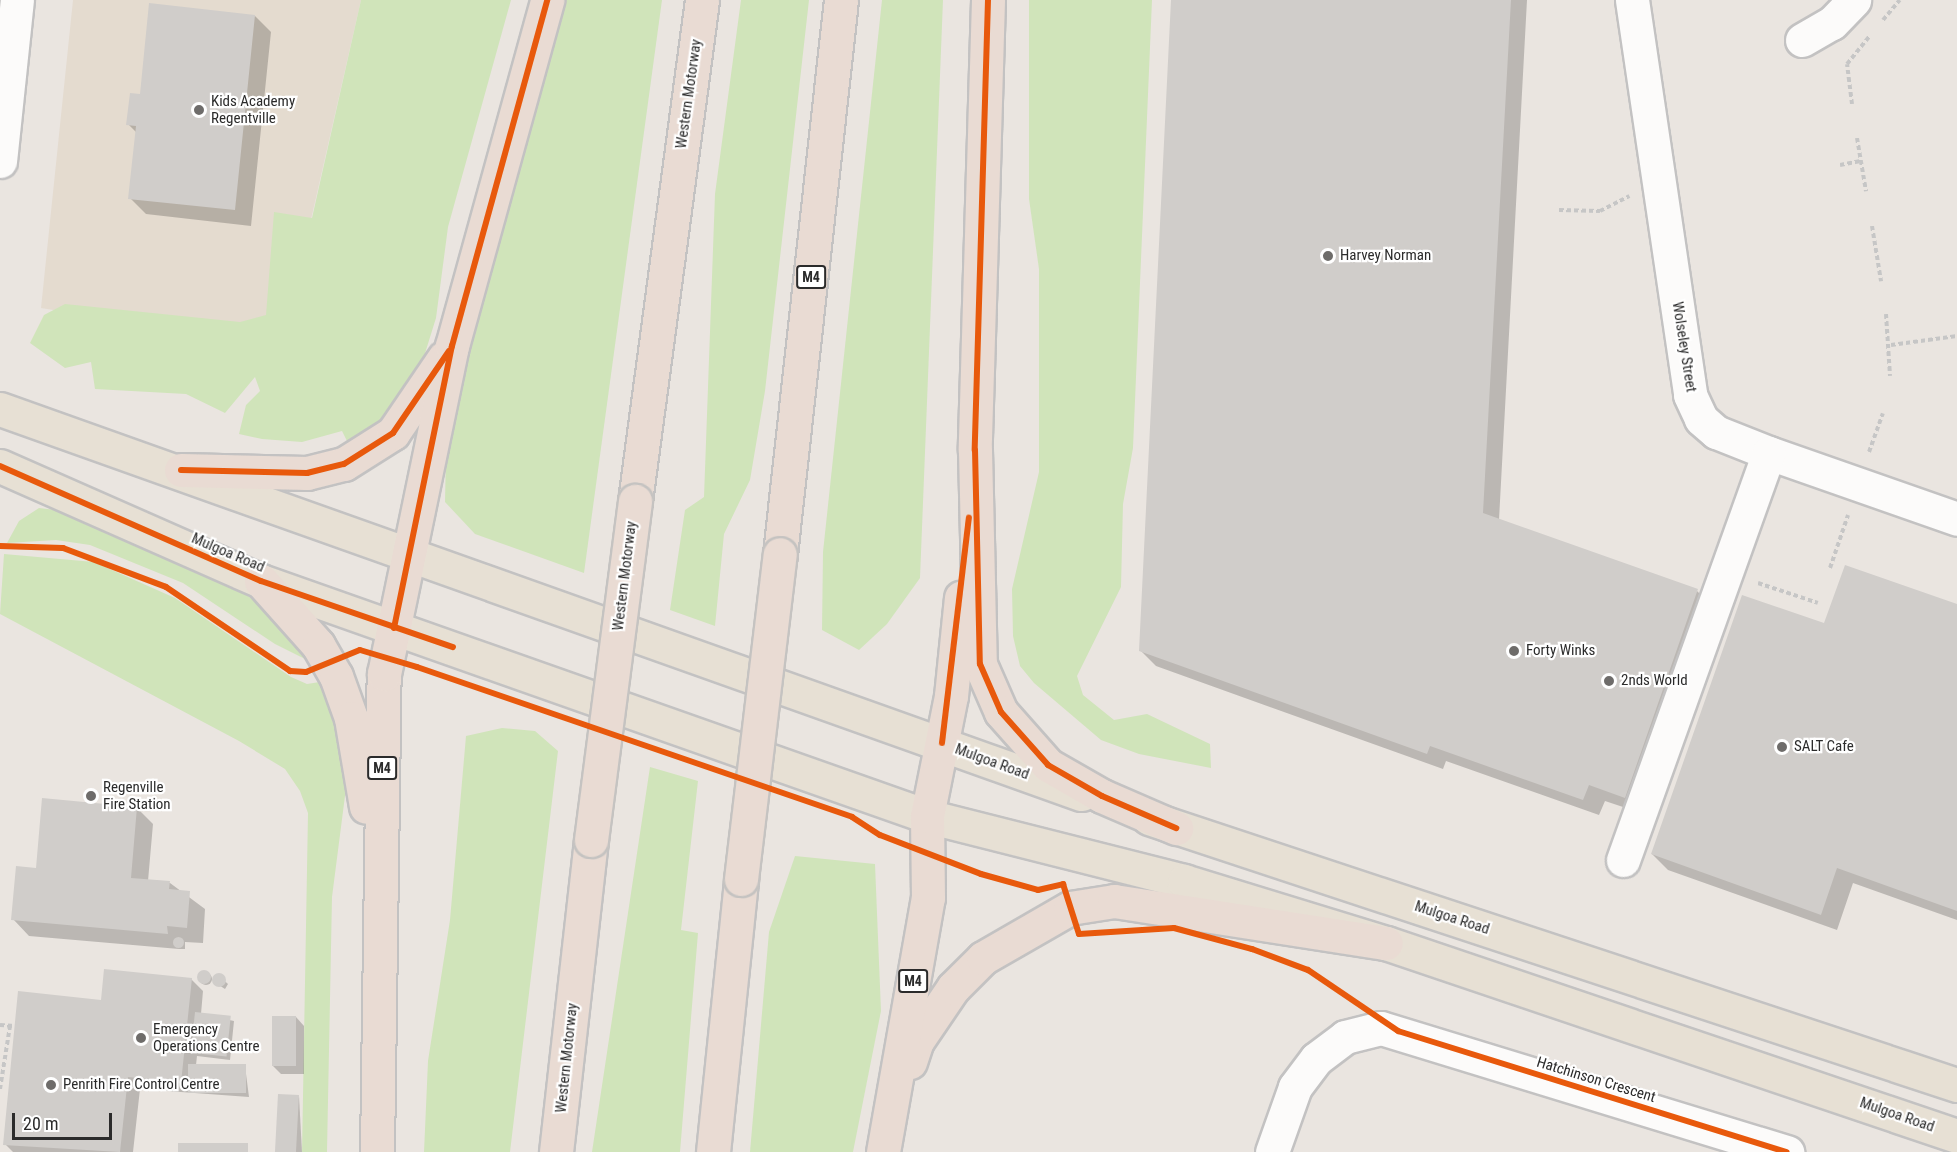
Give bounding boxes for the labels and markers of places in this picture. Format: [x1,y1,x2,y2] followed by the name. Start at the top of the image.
[211,92,295,127] place label: Kids Academy Regentville
[192,103,206,117] marker: Kids Academy Regentville
[1340,247,1431,265] place label: Harvey Norman
[1321,249,1335,263] marker: Harvey Norman
[1526,642,1595,660] place label: Forty Winks
[1507,644,1521,658] marker: Forty Winks
[1621,672,1688,690] place label: 2nds World
[1602,674,1616,688] marker: 2nds World
[1794,738,1854,756] place label: SALT Cafe
[1775,740,1789,754] marker: SALT Cafe
[103,778,171,813] place label: Regenville Fire Station
[84,789,98,803] marker: Regenville Fire Station
[153,1020,260,1055] place label: Emergency Operations Centre
[134,1031,148,1045] marker: Emergency Operations Centre
[63,1076,219,1094] place label: Penrith Fire Control Centre
[44,1078,58,1092] marker: Penrith Fire Control Centre

